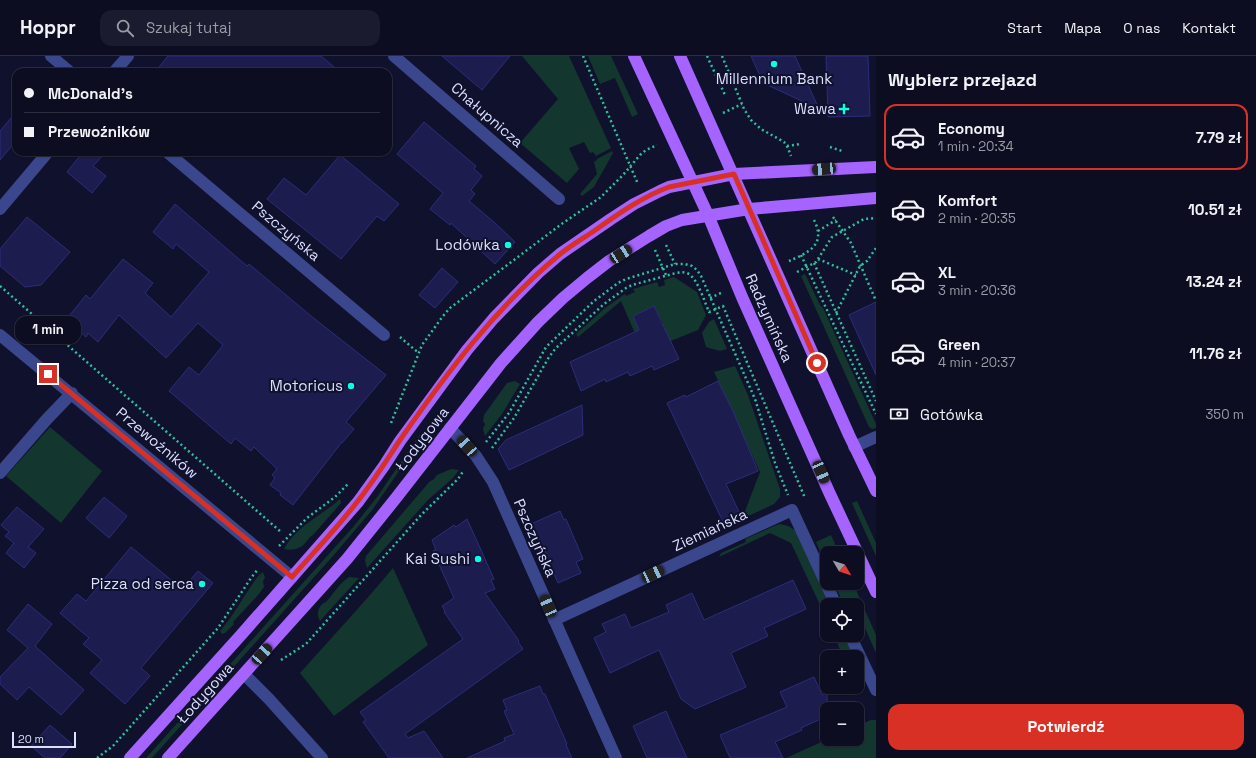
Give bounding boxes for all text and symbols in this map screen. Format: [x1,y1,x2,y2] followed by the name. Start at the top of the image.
[100,10,380,46] search box
[20,15,76,40] text: Hoppr
[114,17,136,39] icon: search
[146,18,231,37] text: Szukaj tutaj
[1007,19,1042,37] text: Start
[1064,19,1101,37] text: Mapa
[1123,19,1160,37] text: O nas
[1182,19,1236,37] text: Kontakt
[769,59,779,69] marker: Millennium Bank
[888,68,1037,91] text: Wybierz przejazd
[716,69,832,88] place label: Millennium Bank
[447,78,528,151] street label: Chałupnicza
[48,84,133,103] text: McDonald's
[794,99,836,118] place label: Wawa
[839,104,849,114] marker: Wawa
[890,119,926,155] icon: car
[938,119,1005,138] text: Economy
[48,122,150,141] text: Przewoźników
[1195,128,1242,147] text: 7.79 zł
[938,138,1014,155] text: 1 min · 20:34
[812,162,836,176] car
[890,191,926,227] icon: car
[938,191,997,210] text: Komfort
[248,196,325,265] street label: Pszczyńska
[1188,200,1242,219] text: 10.51 zł
[938,210,1016,227] text: 2 min · 20:35
[435,235,500,254] place label: Lodówka
[503,240,513,250] marker: Lodówka
[608,242,634,266] car
[890,263,926,299] icon: car
[938,263,956,282] text: XL
[742,271,798,365] street label: Radzymińska
[1186,272,1242,291] text: 13.24 zł
[938,282,1016,299] text: 3 min · 20:36
[15,316,81,344] callout: 1 min
[32,321,64,338] text: 1 min
[890,335,926,371] icon: car
[938,335,980,354] text: Green
[1189,344,1242,363] text: 11.76 zł
[808,354,826,372] route start
[938,354,1016,371] text: 4 min · 20:37
[39,365,57,383] route end
[270,376,343,395] place label: Motoricus
[346,381,356,391] marker: Motoricus
[391,402,453,475] street label: Łodygowa
[112,403,202,482] street label: Przewoźników
[888,403,910,425] icon: cash
[920,405,983,424] text: Gotówka
[1206,406,1244,423] text: 350 m
[455,433,479,459] car
[811,459,831,485] car
[510,496,561,580] street label: Pszczyńska
[670,504,750,555] street label: Ziemiańska
[820,546,864,590] north arrow
[820,546,864,746] map controls
[406,549,470,568] place label: Kai Sushi
[473,554,483,564] marker: Kai Sushi
[640,563,666,585] car
[91,574,194,593] place label: Pizza od serca
[197,579,207,589] marker: Pizza od serca
[538,593,558,619] car
[820,598,864,642] button: locate
[250,641,274,667] car
[820,650,864,694] button: +
[172,658,237,727] street label: Łodygowa
[820,702,864,746] button: −
[888,704,1244,750] button: Potwierdź
[12,730,76,749] scale bar
[18,732,44,746] text: 20 m

